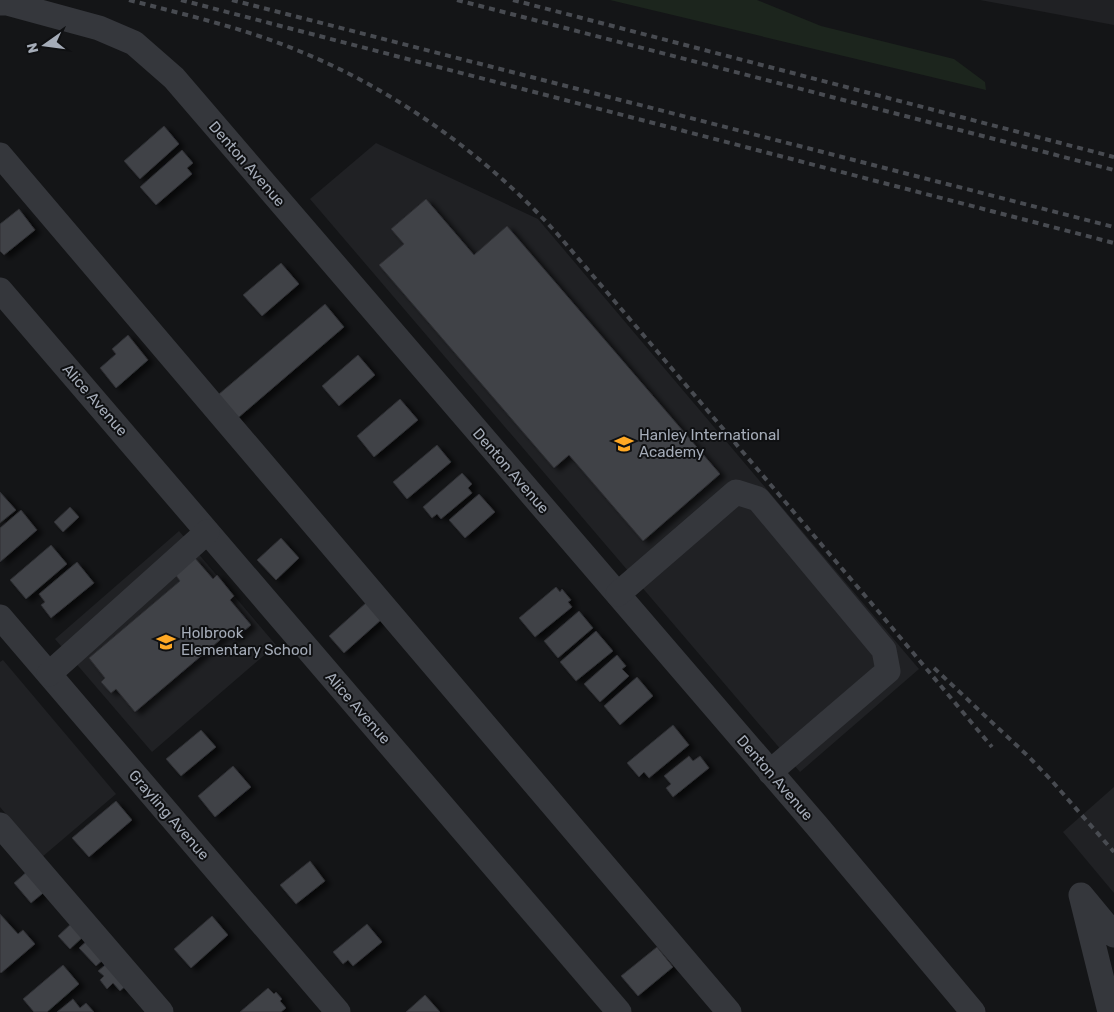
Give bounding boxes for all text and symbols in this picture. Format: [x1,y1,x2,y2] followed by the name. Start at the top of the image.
[20,20,70,70] north arrow
[23,41,42,55] text: N
[205,118,289,210] street label: Denton Avenue
[59,360,131,440] street label: Alice Avenue
[469,425,553,517] street label: Denton Avenue
[639,426,780,461] place label: Hanley International Academy
[613,433,635,455] school or university icon: Hanley International Academy
[181,624,312,659] place label: Holbrook Elementary School
[155,631,177,653] school or university icon: Holbrook Elementary School
[322,668,394,748] street label: Alice Avenue
[733,732,817,824] street label: Denton Avenue
[125,766,213,864] street label: Grayling Avenue

